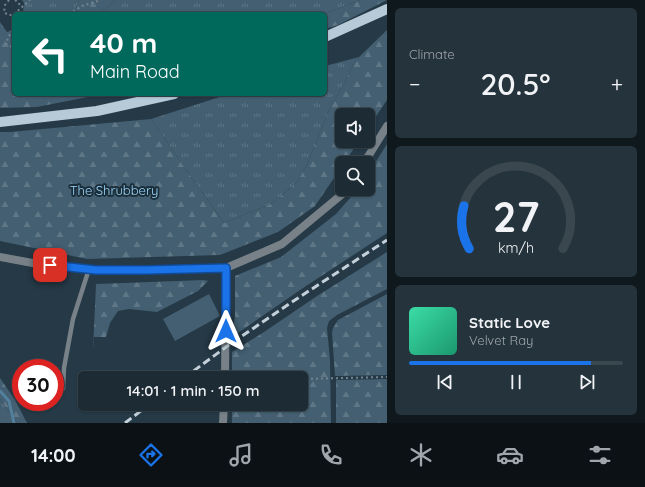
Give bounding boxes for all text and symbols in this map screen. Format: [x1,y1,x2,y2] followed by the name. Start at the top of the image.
[90,25,157,60] text: 40 m
[24,28,76,80] icon: left
[409,46,455,62] text: Climate
[90,60,180,83] text: Main Road
[480,65,551,103] text: 20.5°
[409,70,420,98] text: −
[611,70,623,98] text: +
[335,108,375,196] map controls
[335,108,375,148] button: sound
[335,156,375,196] button: search
[70,182,158,198] park label: The Shrubbery
[493,190,539,242] text: 27
[498,239,534,257] text: km/h
[33,248,67,282] pin
[39,254,61,276] icon: arrive
[205,310,247,352] position arrow
[469,313,550,332] text: Static Love
[469,332,534,348] text: Velvet Ray
[12,359,64,411] speed limit sign: 30
[434,371,456,393] icon: previous
[505,371,527,393] icon: pause
[576,371,598,393] icon: next
[126,381,260,400] text: 14:01 · 1 min · 150 m
[137,441,165,469] icon: directions
[227,441,255,469] icon: music
[317,441,345,469] icon: phone
[407,441,435,469] icon: climate
[496,441,524,469] icon: car
[586,441,614,469] icon: filters
[31,444,75,467] text: 14:00

